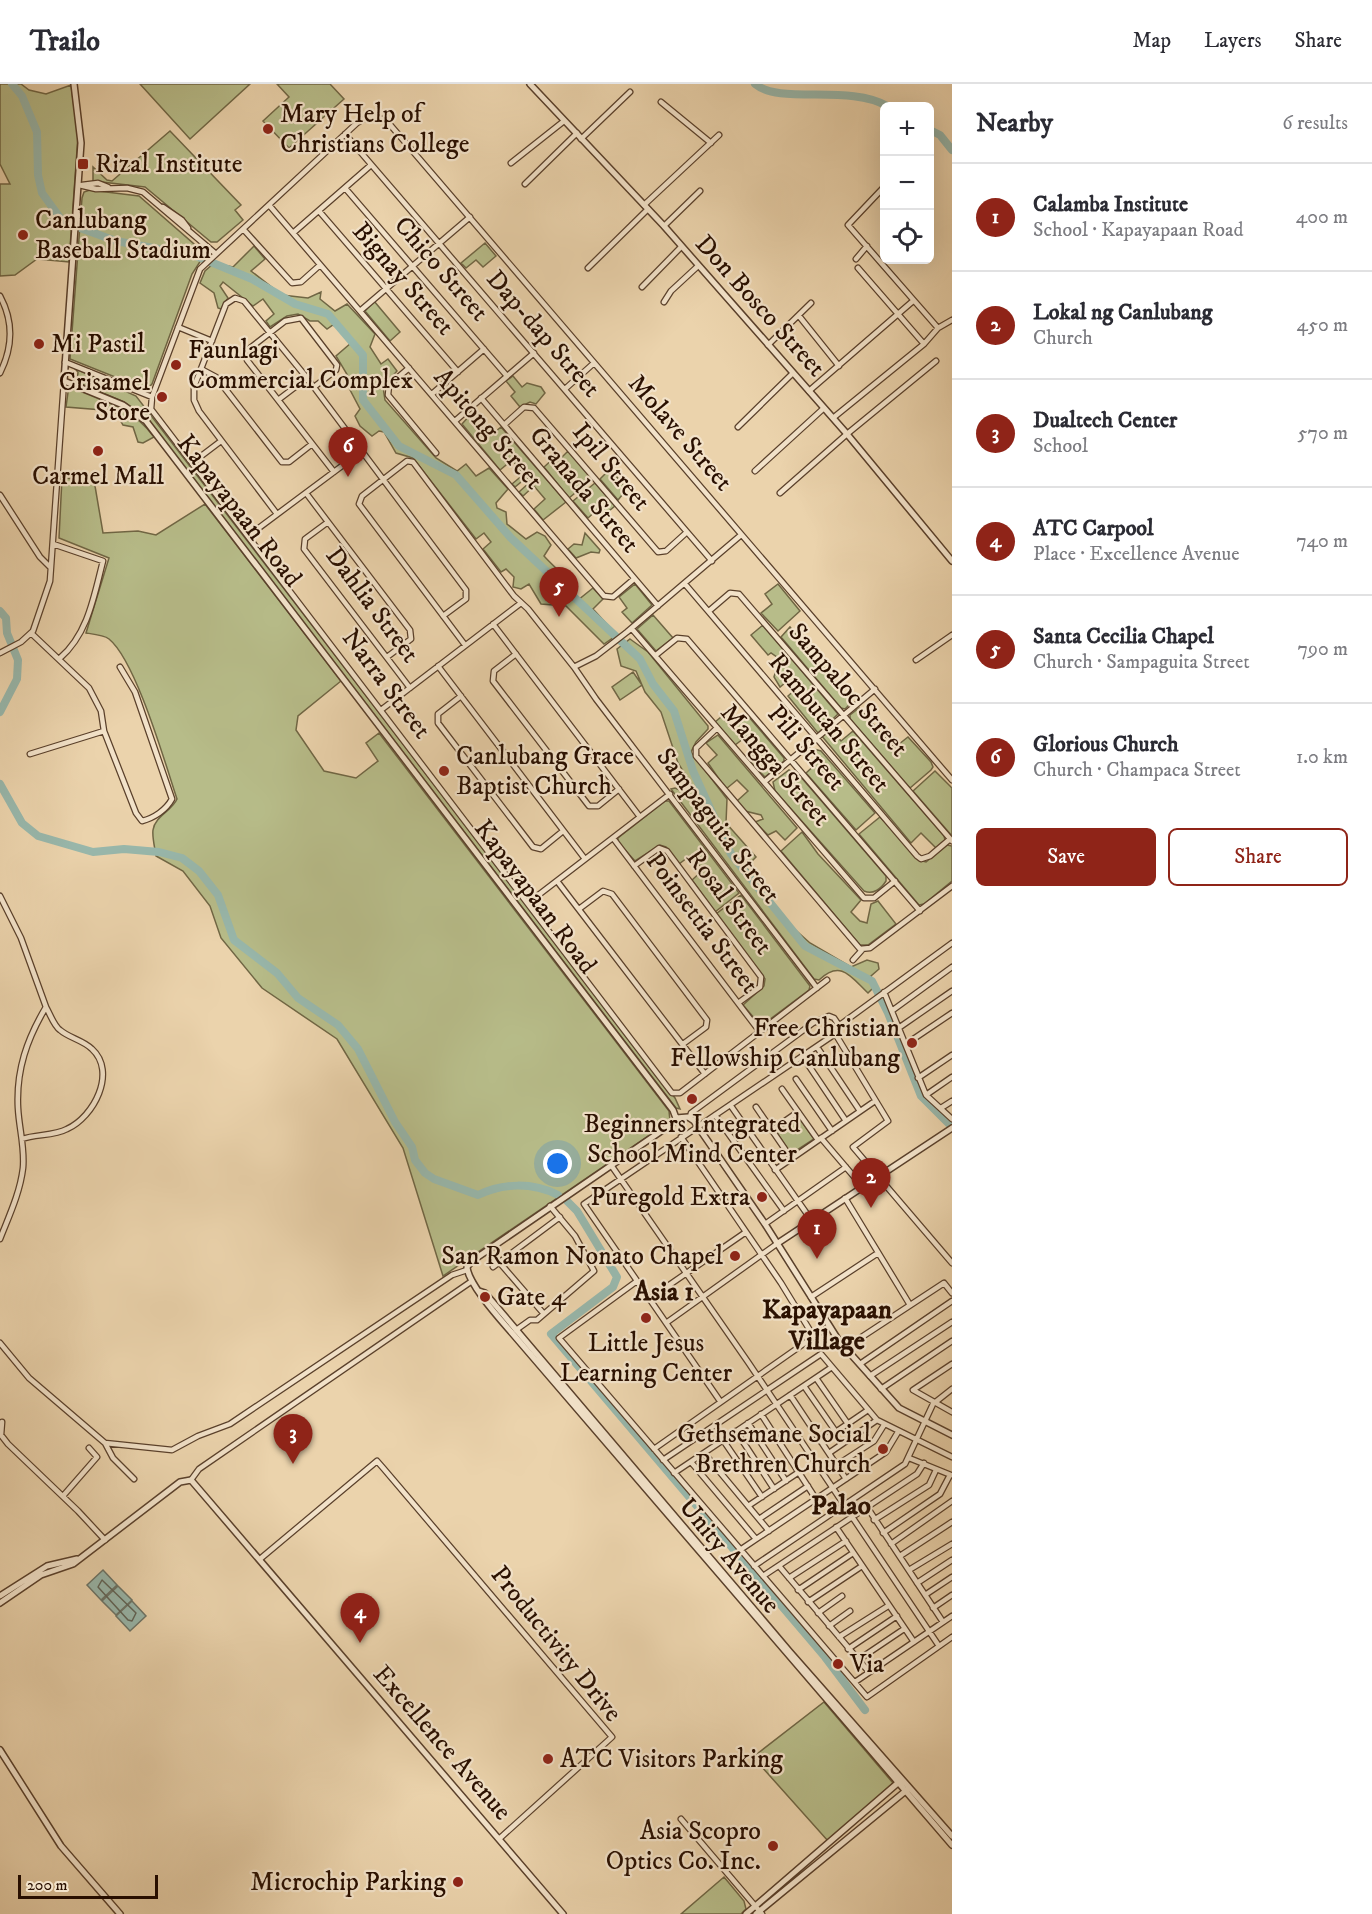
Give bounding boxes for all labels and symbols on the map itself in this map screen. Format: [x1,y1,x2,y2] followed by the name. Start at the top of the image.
[280,98,469,161] place label: Mary Help of Christians College
[261,122,275,136] marker: Mary Help of Christians College
[95,148,243,181] place label: Rizal Institute
[76,157,90,171] marker: Rizal Institute
[35,204,211,267] place label: Canlubang Baseball Stadium
[386,210,496,328] street label: Chico Street
[345,215,461,343] street label: Bignay Street
[16,228,30,242] marker: Canlubang Baseball Stadium
[688,228,832,384] street label: Don Bosco Street
[479,263,607,405] street label: Dap-dap Street
[51,328,145,361] place label: Mi Pastil
[188,334,413,397] place label: Faunlagi Commercial Complex
[32,337,46,351] marker: Mi Pastil
[169,358,183,372] marker: Faunlagi Commercial Complex
[426,361,550,497] street label: Apitong Street
[59,366,150,429] place label: Crisamel Store
[620,368,740,498] street label: Molave Street
[155,390,169,404] marker: Crisamel Store
[565,416,657,518] street label: Ipil Street
[522,420,646,560] street label: Granada Street
[169,428,309,594] street label: Kapayapaan Road
[328,428,368,477] pin: 6
[91,444,105,458] marker: Carmel Mall
[32,460,164,493] place label: Carmel Mall
[318,540,426,670] street label: Dahlia Street
[540,568,578,617] pin: 5
[781,616,915,764] street label: Sampaloc Street
[334,622,438,746] street label: Narra Street
[761,646,897,800] street label: Rambutan Street
[713,697,837,833] street label: Mangga Street
[760,698,852,798] street label: Pili Street
[456,740,634,803] place label: Canlubang Grace Baptist Church
[649,742,787,910] street label: Sampaguita Street
[437,764,451,778] marker: Canlubang Grace Baptist Church
[466,813,604,981] street label: Kapayapaan Road
[678,842,780,962] street label: Rosal Street
[638,846,766,1000] street label: Poinsettia Street
[670,1012,900,1075] place label: Free Christian Fellowship Canlubang
[905,1036,919,1050] marker: Free Christian Fellowship Canlubang
[685,1092,699,1106] marker: Beginners Integrated School Mind Center
[583,1108,801,1171] place label: Beginners Integrated School Mind Center
[543,1149,572,1178] your location
[852,1158,890,1208] pin: 2
[590,1181,750,1214] place label: Puregold Extra
[755,1190,769,1204] marker: Puregold Extra
[798,1210,836,1259] pin: 1
[441,1240,723,1273] place label: San Ramon Nonato Chapel
[728,1249,742,1263] marker: San Ramon Nonato Chapel
[633,1275,694,1309] district label: Asia 1
[497,1281,567,1314] place label: Gate 4
[478,1290,492,1304] marker: Gate 4
[762,1293,893,1358] district label: Kapayapaan Village
[639,1311,653,1325] marker: Little Jesus Learning Center
[560,1327,733,1390] place label: Little Jesus Learning Center
[274,1414,312,1464] pin: 3
[677,1418,871,1481] place label: Gethsemane Social Brethren Church
[876,1442,890,1456] marker: Gethsemane Social Brethren Church
[811,1489,871,1523] district label: Palao
[671,1491,787,1621] street label: Unity Avenue
[483,1559,629,1729] street label: Productivity Drive
[340,1594,380,1643] pin: 4
[849,1648,884,1681] place label: Via
[831,1657,845,1671] marker: Via
[365,1658,519,1828] street label: Excellence Avenue
[560,1743,783,1776] place label: ATC Visitors Parking
[541,1752,555,1766] marker: ATC Visitors Parking
[606,1815,761,1878] place label: Asia Scopro Optics Co. Inc.
[766,1839,780,1853] marker: Asia Scopro Optics Co. Inc.
[250,1866,446,1899] place label: Microchip Parking
[18,1872,158,1900] scale bar
[451,1875,465,1889] marker: Microchip Parking

